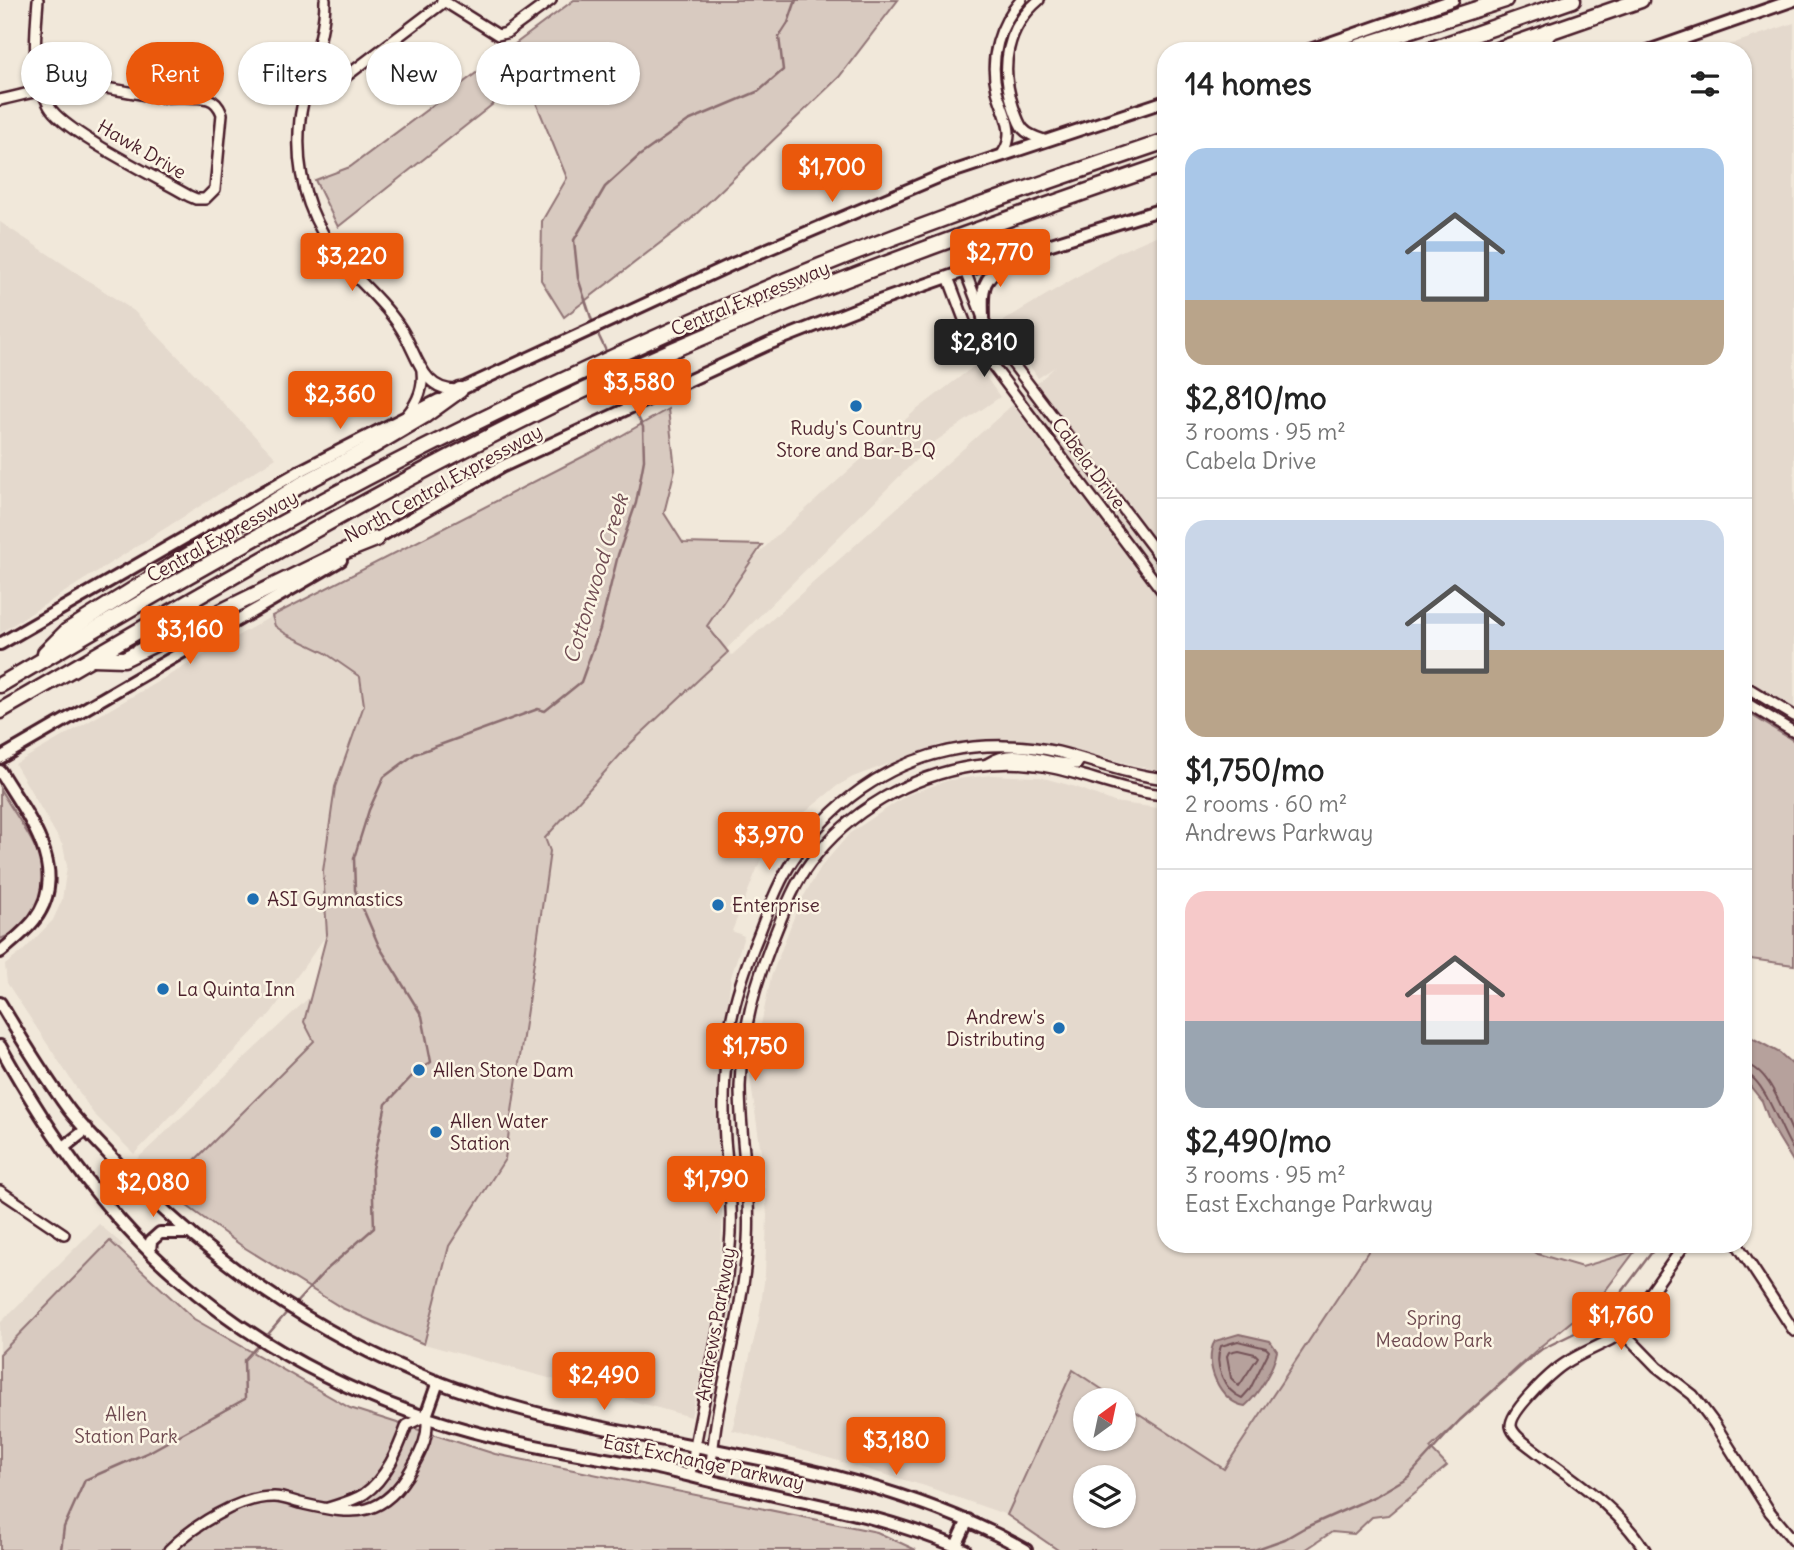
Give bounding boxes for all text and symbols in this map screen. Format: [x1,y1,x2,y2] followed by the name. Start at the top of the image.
[21,42,112,105] chip: Buy
[126,42,224,105] chip: Rent
[238,42,352,105] chip: Filters
[366,42,462,105] chip: New
[476,42,640,105] chip: Apartment
[1185,65,1312,103] text: 14 homes
[1686,65,1724,103] icon: filters
[93,114,191,184] street label: Hawk Drive
[775,144,889,204] pin: $1,700
[798,152,866,181] text: $1,700
[1392,194,1518,320] icon: home
[943,230,1057,289] pin: $2,770
[295,233,409,293] pin: $3,220
[966,237,1034,266] text: $2,770
[317,241,387,270] text: $3,220
[667,255,833,341] street label: Central Expressway
[927,320,1041,379] pin: $2,810
[950,327,1018,356] text: $2,810
[582,360,696,419] pin: $3,580
[603,367,675,396] text: $3,580
[283,372,397,431] pin: $2,360
[304,379,376,408] text: $2,360
[1185,379,1327,417] text: $2,810/mo
[848,398,864,414] marker: Rudy's Country Store and Bar-B-Q
[1047,412,1131,514] street label: Cabela Drive
[776,416,936,462] place label: Rudy's Country Store and Bar-B-Q
[1185,417,1346,446] text: 3 rooms · 95 m²
[340,419,546,547] street label: North Central Expressway
[1185,446,1316,475] text: Cabela Drive
[142,485,302,587] street label: Central Expressway
[557,490,634,667] water label: Cottonwood Creek
[1392,566,1518,692] icon: home
[133,606,247,666] pin: $3,160
[156,614,224,643] text: $3,160
[1185,751,1324,789] text: $1,750/mo
[1185,789,1347,818] text: 2 rooms · 60 m²
[712,812,826,872] pin: $3,970
[1185,818,1373,847] text: Andrews Parkway
[734,820,804,849] text: $3,970
[267,887,403,911] place label: ASI Gymnastics
[245,891,261,907] marker: ASI Gymnastics
[732,893,820,917] place label: Enterprise
[710,897,726,913] marker: Enterprise
[1392,937,1518,1063] icon: home
[177,977,295,1001] place label: La Quinta Inn
[155,981,171,997] marker: La Quinta Inn
[946,1005,1045,1051] place label: Andrew's Distributing
[1051,1020,1067,1036] marker: Andrew's Distributing
[698,1024,812,1083] pin: $1,750
[722,1031,788,1060] text: $1,750
[433,1058,574,1082] place label: Allen Stone Dam
[411,1062,427,1078] marker: Allen Stone Dam
[450,1109,548,1155] place label: Allen Water Station
[1185,1122,1331,1160] text: $2,490/mo
[428,1124,444,1140] marker: Allen Water Station
[659,1156,773,1216] pin: $1,790
[96,1160,210,1219] pin: $2,080
[1185,1160,1346,1189] text: 3 rooms · 95 m²
[683,1164,749,1193] text: $1,790
[116,1167,190,1196] text: $2,080
[1185,1189,1433,1218] text: East Exchange Parkway
[690,1245,740,1403] street label: Andrews Parkway
[1564,1292,1678,1352] pin: $1,760
[1588,1300,1654,1329] text: $1,760
[1376,1306,1493,1352] park label: Spring Meadow Park
[547,1352,661,1412] pin: $2,490
[568,1360,640,1389] text: $2,490
[1073,1388,1136,1451] north arrow
[1073,1388,1136,1528] map controls
[74,1402,178,1448] park label: Allen Station Park
[839,1418,953,1477] pin: $3,180
[862,1425,930,1454] text: $3,180
[601,1429,807,1495] street label: East Exchange Parkway
[1073,1465,1136,1528] button: layers

